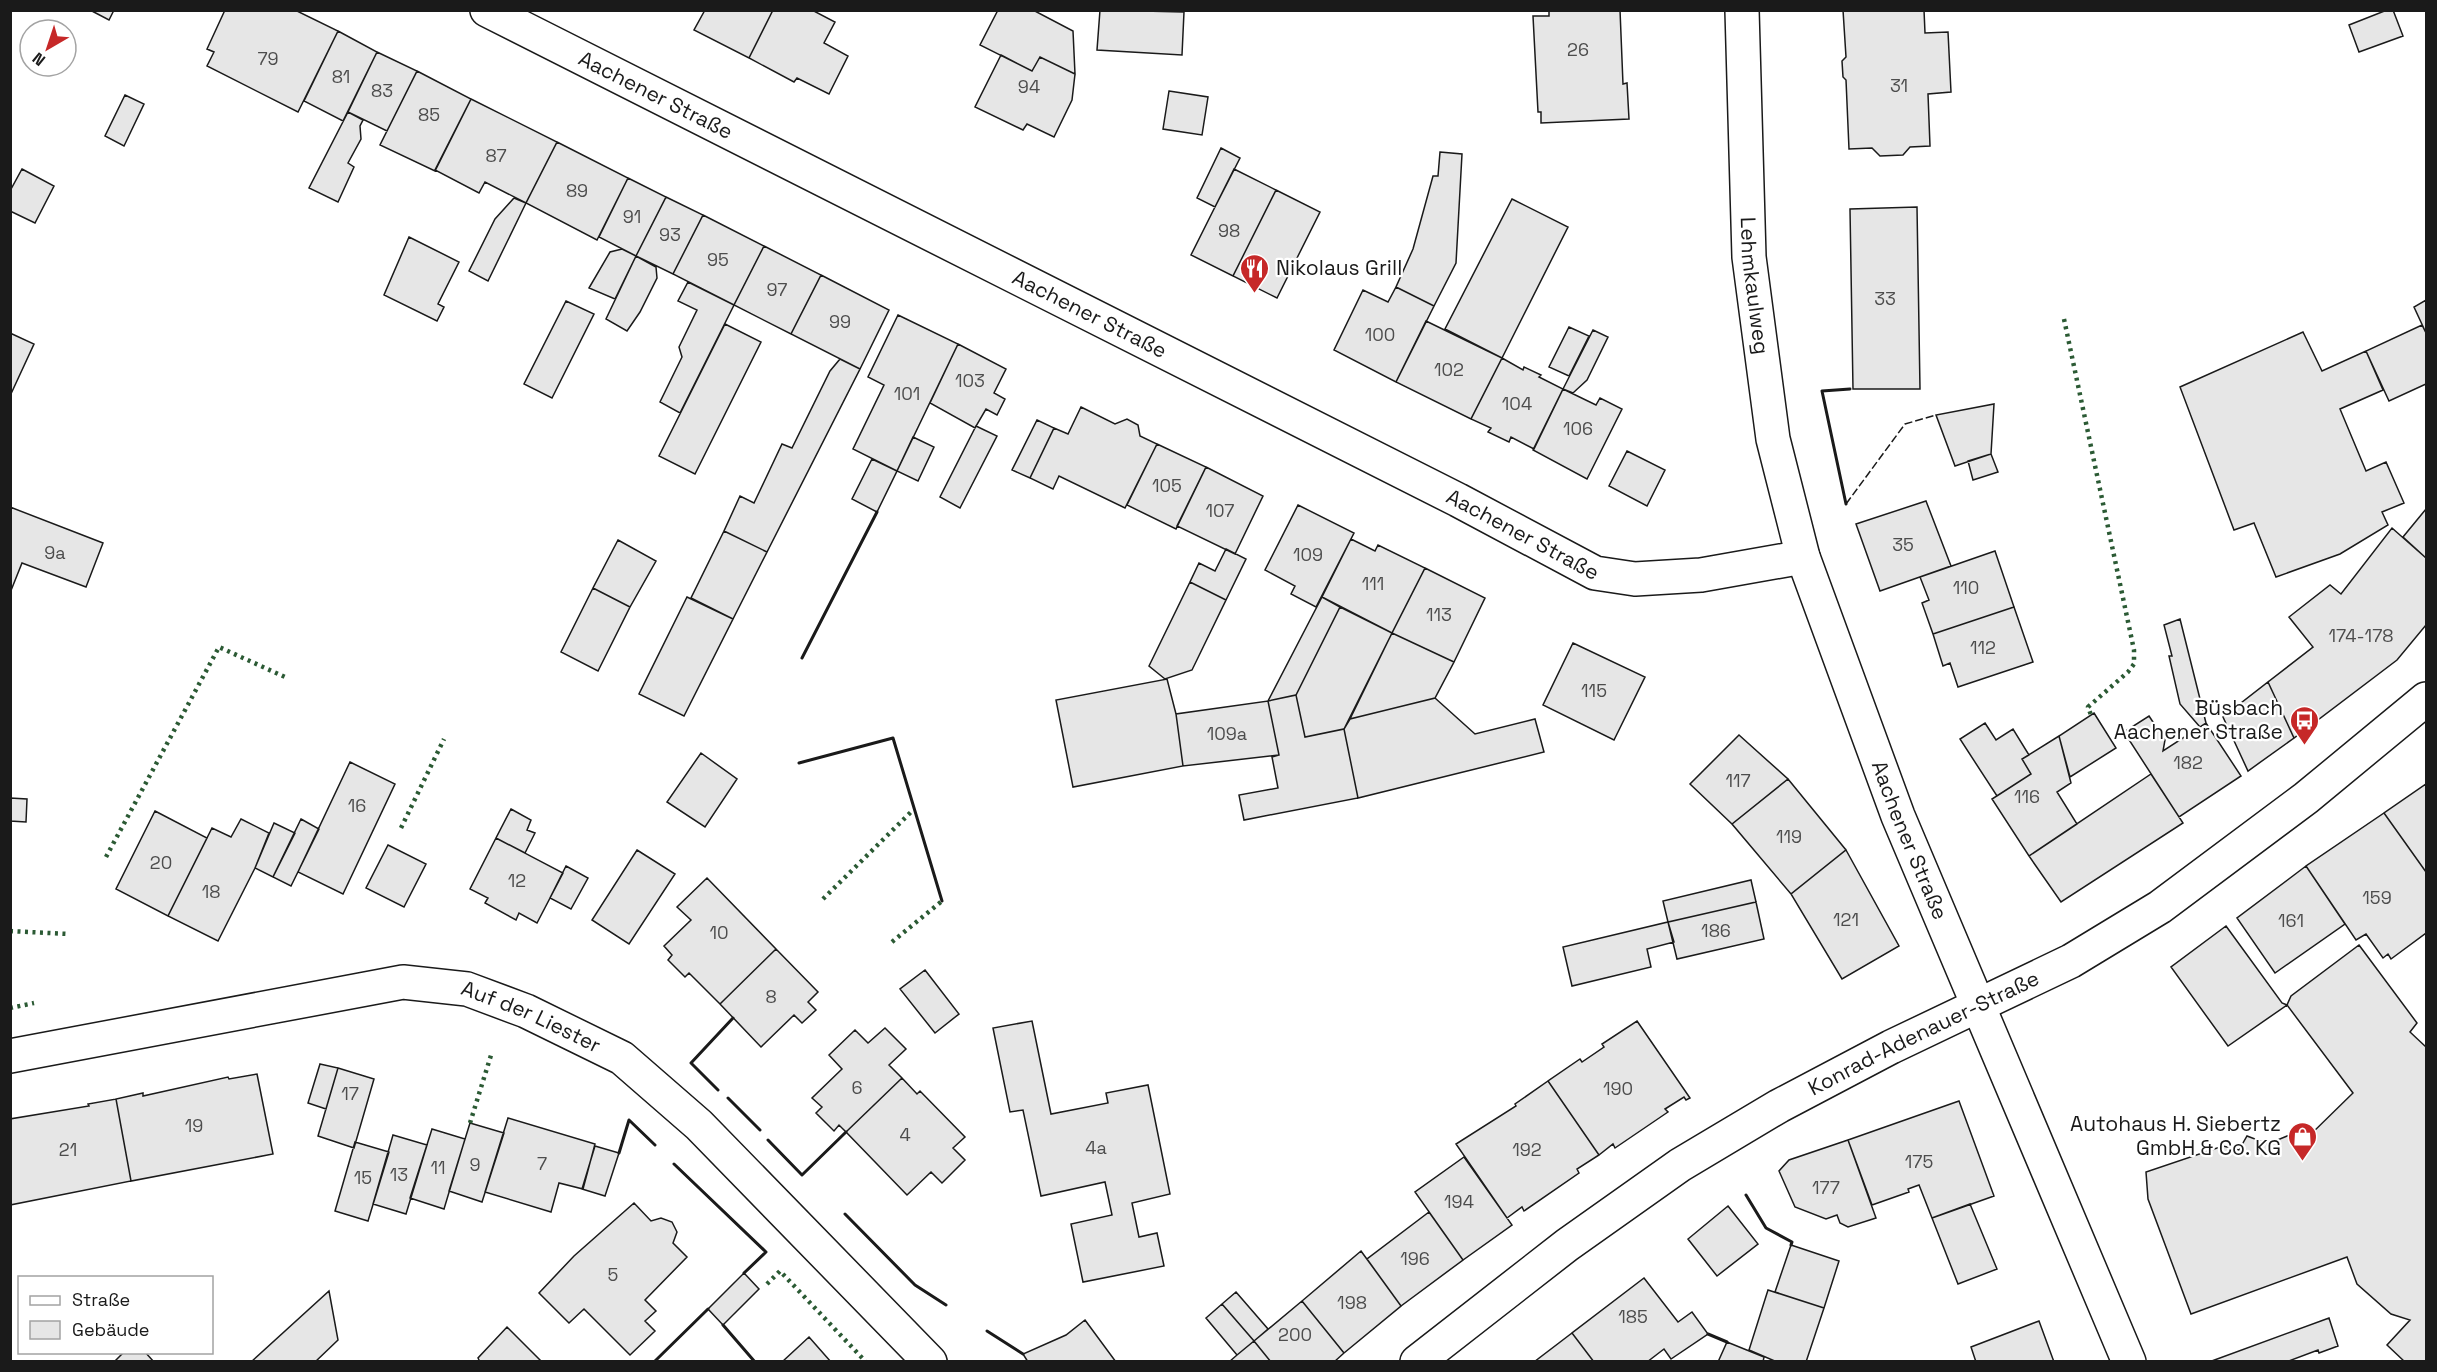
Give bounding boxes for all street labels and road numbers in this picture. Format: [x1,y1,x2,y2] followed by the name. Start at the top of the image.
[574,44,738,145] street label: Aachener Straße
[1735,216,1776,356] street label: Lehmkaulweg
[1008,263,1172,364] street label: Aachener Straße
[1442,482,1604,586] street label: Aachener Straße
[1866,757,1954,924] street label: Aachener Straße
[1803,964,2043,1101] street label: Konrad-Adenauer-Straße
[458,974,605,1059] street label: Auf der Liester

